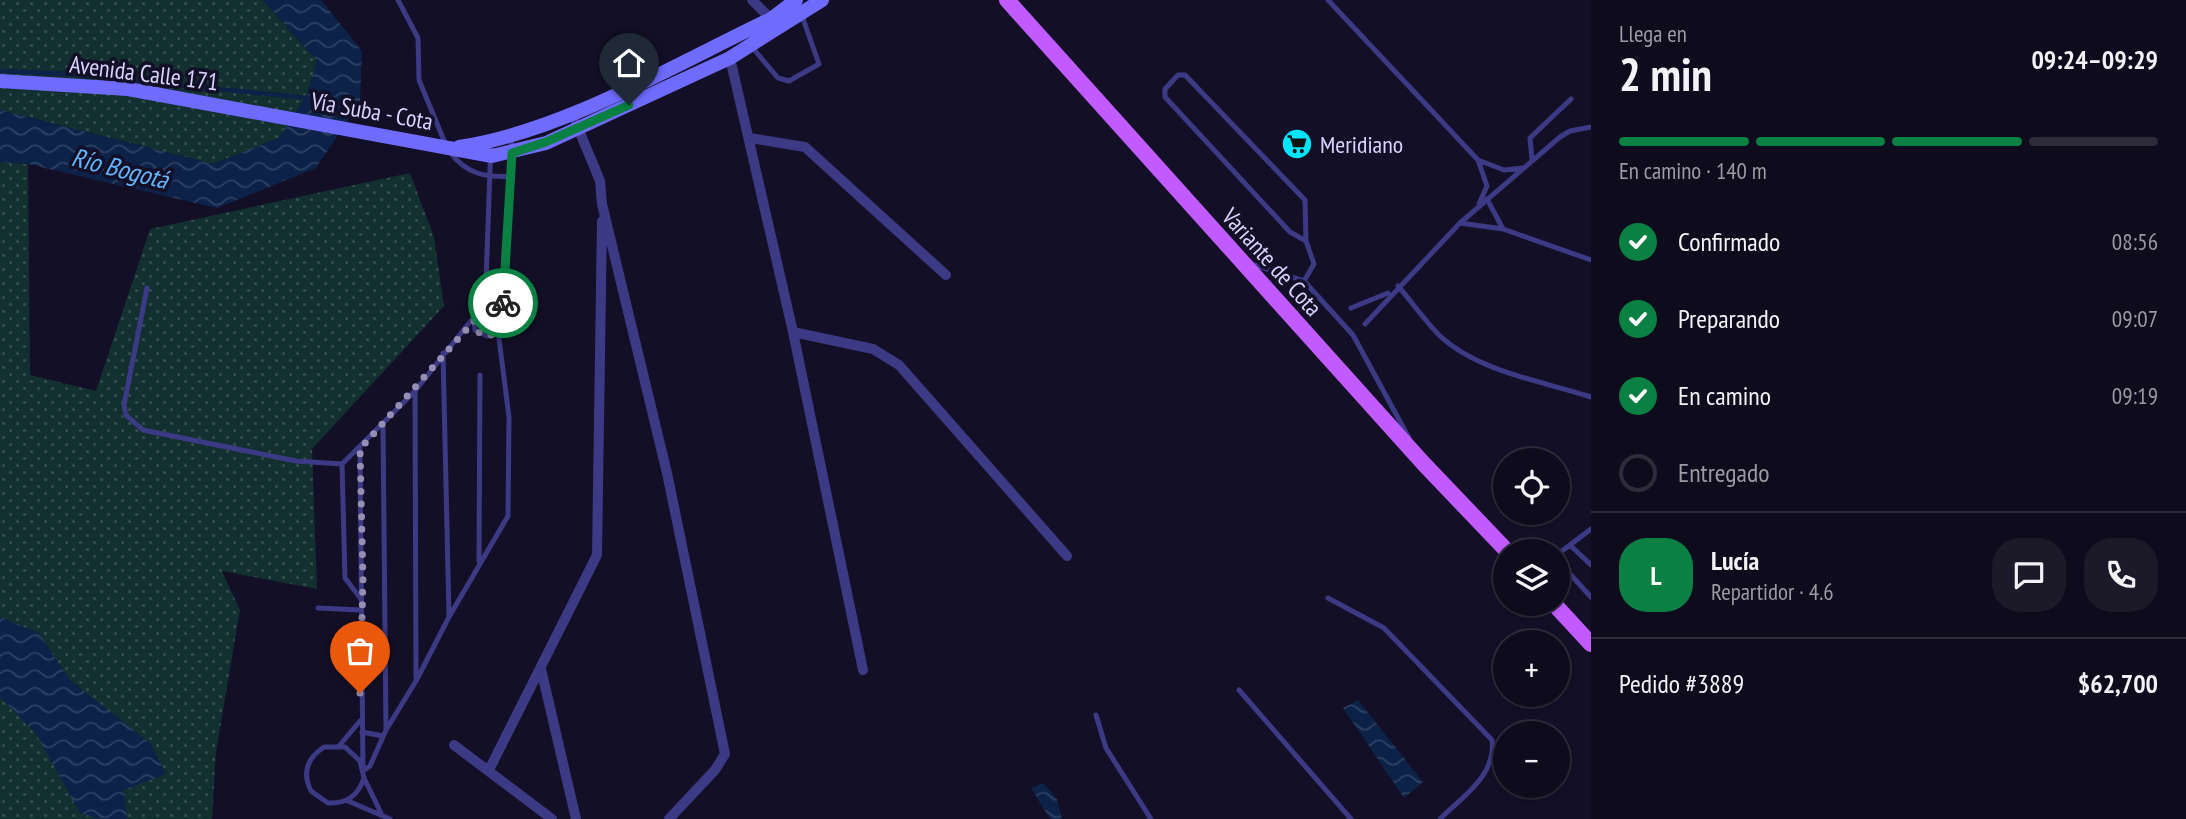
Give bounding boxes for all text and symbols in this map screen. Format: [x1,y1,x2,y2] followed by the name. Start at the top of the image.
[1619,19,1687,48] text: Llega en
[599,33,659,105] pin
[2031,43,2158,76] text: 09:24–09:29
[610,44,648,82] icon: home
[1619,44,1712,104] text: 2 min
[68,49,220,97] street label: Avenida Calle 171
[308,85,435,137] street label: Vía Suba - Cota
[1280,127,1314,161] supermarket icon: Meridiano
[1320,129,1403,160] place label: Meridiano
[68,140,173,196] water label: Río Bogotá
[1619,156,1767,185] text: En camino · 140 m
[1215,201,1329,323] street label: Variante de Cota
[1619,223,1657,261] icon: check
[1678,225,1780,258] text: Confirmado
[2112,227,2158,256] text: 08:56
[468,268,538,338] courier
[484,284,522,322] icon: bike
[1619,300,1657,338] icon: check
[1678,302,1780,335] text: Preparando
[2112,304,2158,333] text: 09:07
[1619,377,1657,415] icon: check
[1678,379,1771,412] text: En camino
[2112,381,2158,410] text: 09:19
[1493,448,1570,798] map controls
[1493,448,1570,525] button: locate
[1678,456,1770,489] text: Entregado
[1992,538,2066,612] button: chat
[2084,538,2158,612] button: phone
[1493,539,1570,616] button: layers
[1711,544,1759,577] text: Lucía
[1650,559,1662,592] text: L
[1711,577,1834,606] text: Repartidor · 4.6
[330,621,390,693] pin
[1493,630,1570,707] button: +
[341,632,379,670] icon: bag
[1619,667,1744,700] text: Pedido #3889
[2078,667,2158,700] text: $62,700
[1493,721,1570,798] button: −

